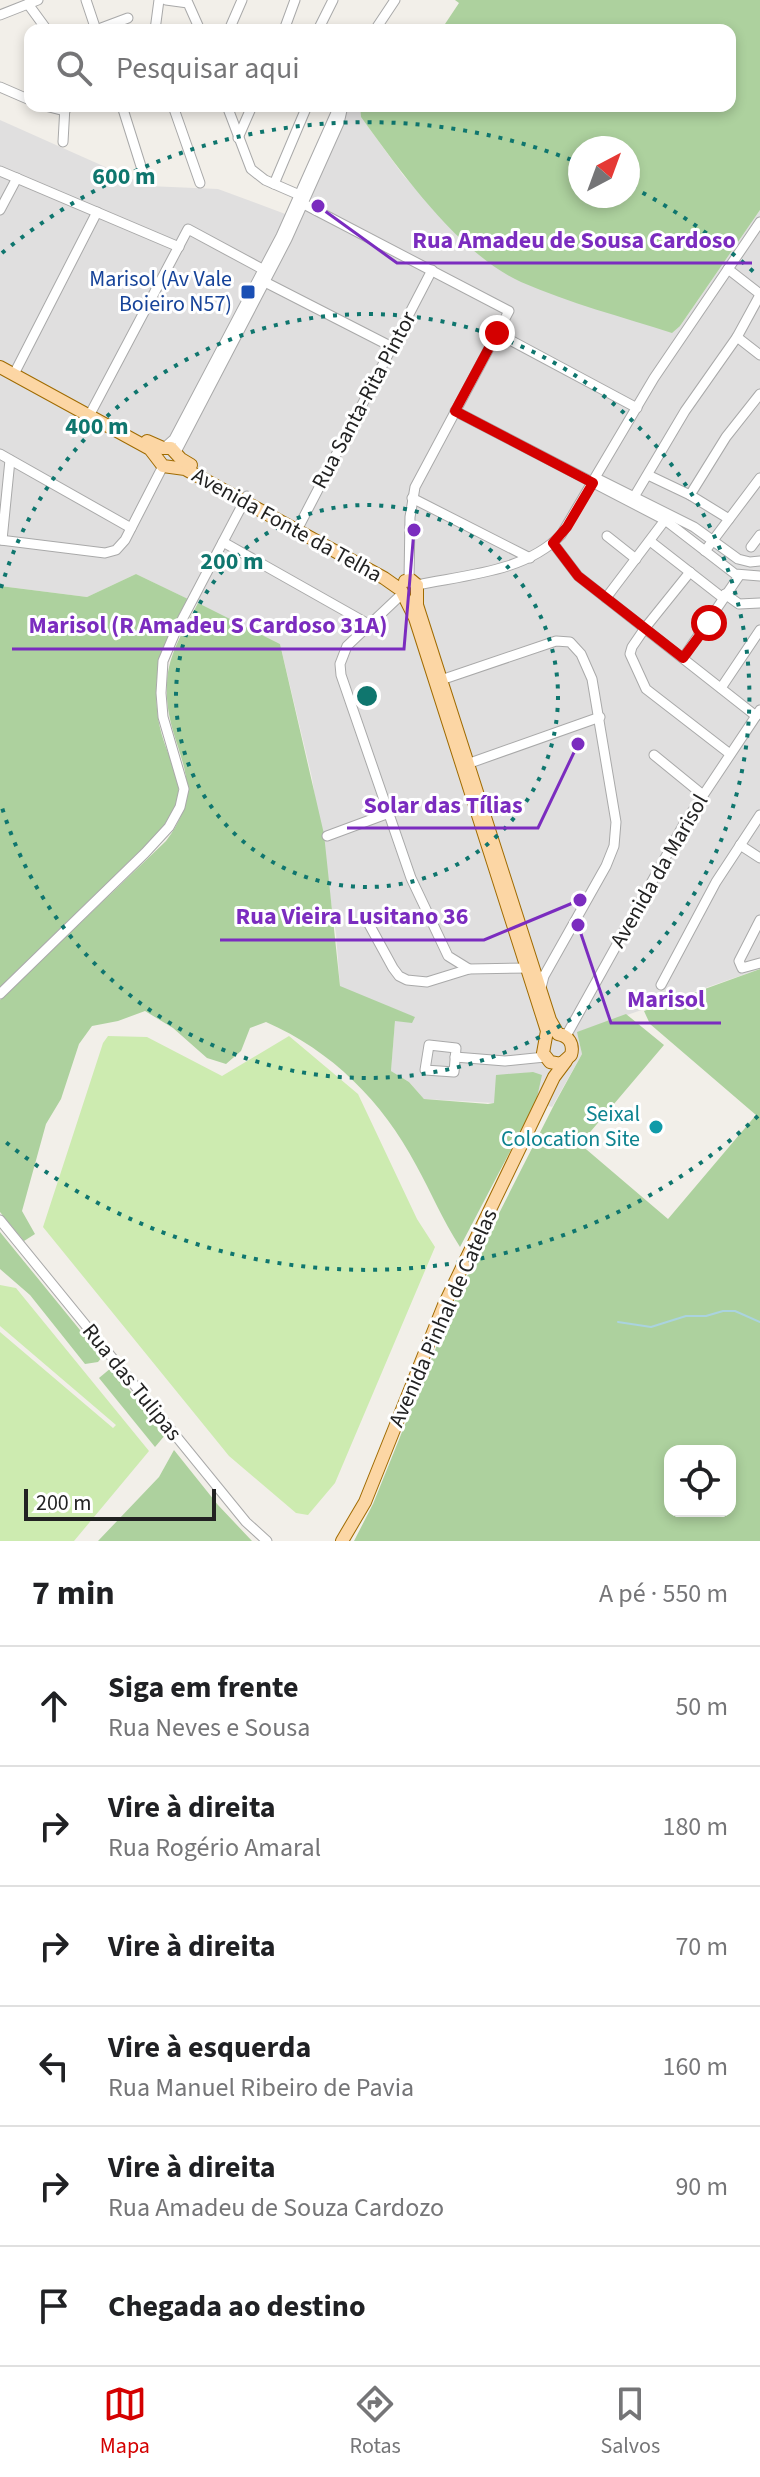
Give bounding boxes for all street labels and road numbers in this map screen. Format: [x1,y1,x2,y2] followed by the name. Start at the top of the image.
[304,305,424,494] street label: Rua Santa-Rita Pintor
[186,459,388,591] street label: Avenida Fonte da Telha
[602,788,716,954] street label: Avenida da Marisol
[380,1204,506,1432] street label: Avenida Pinhal de Catelas
[75,1316,189,1448] street label: Rua das Tulipas

